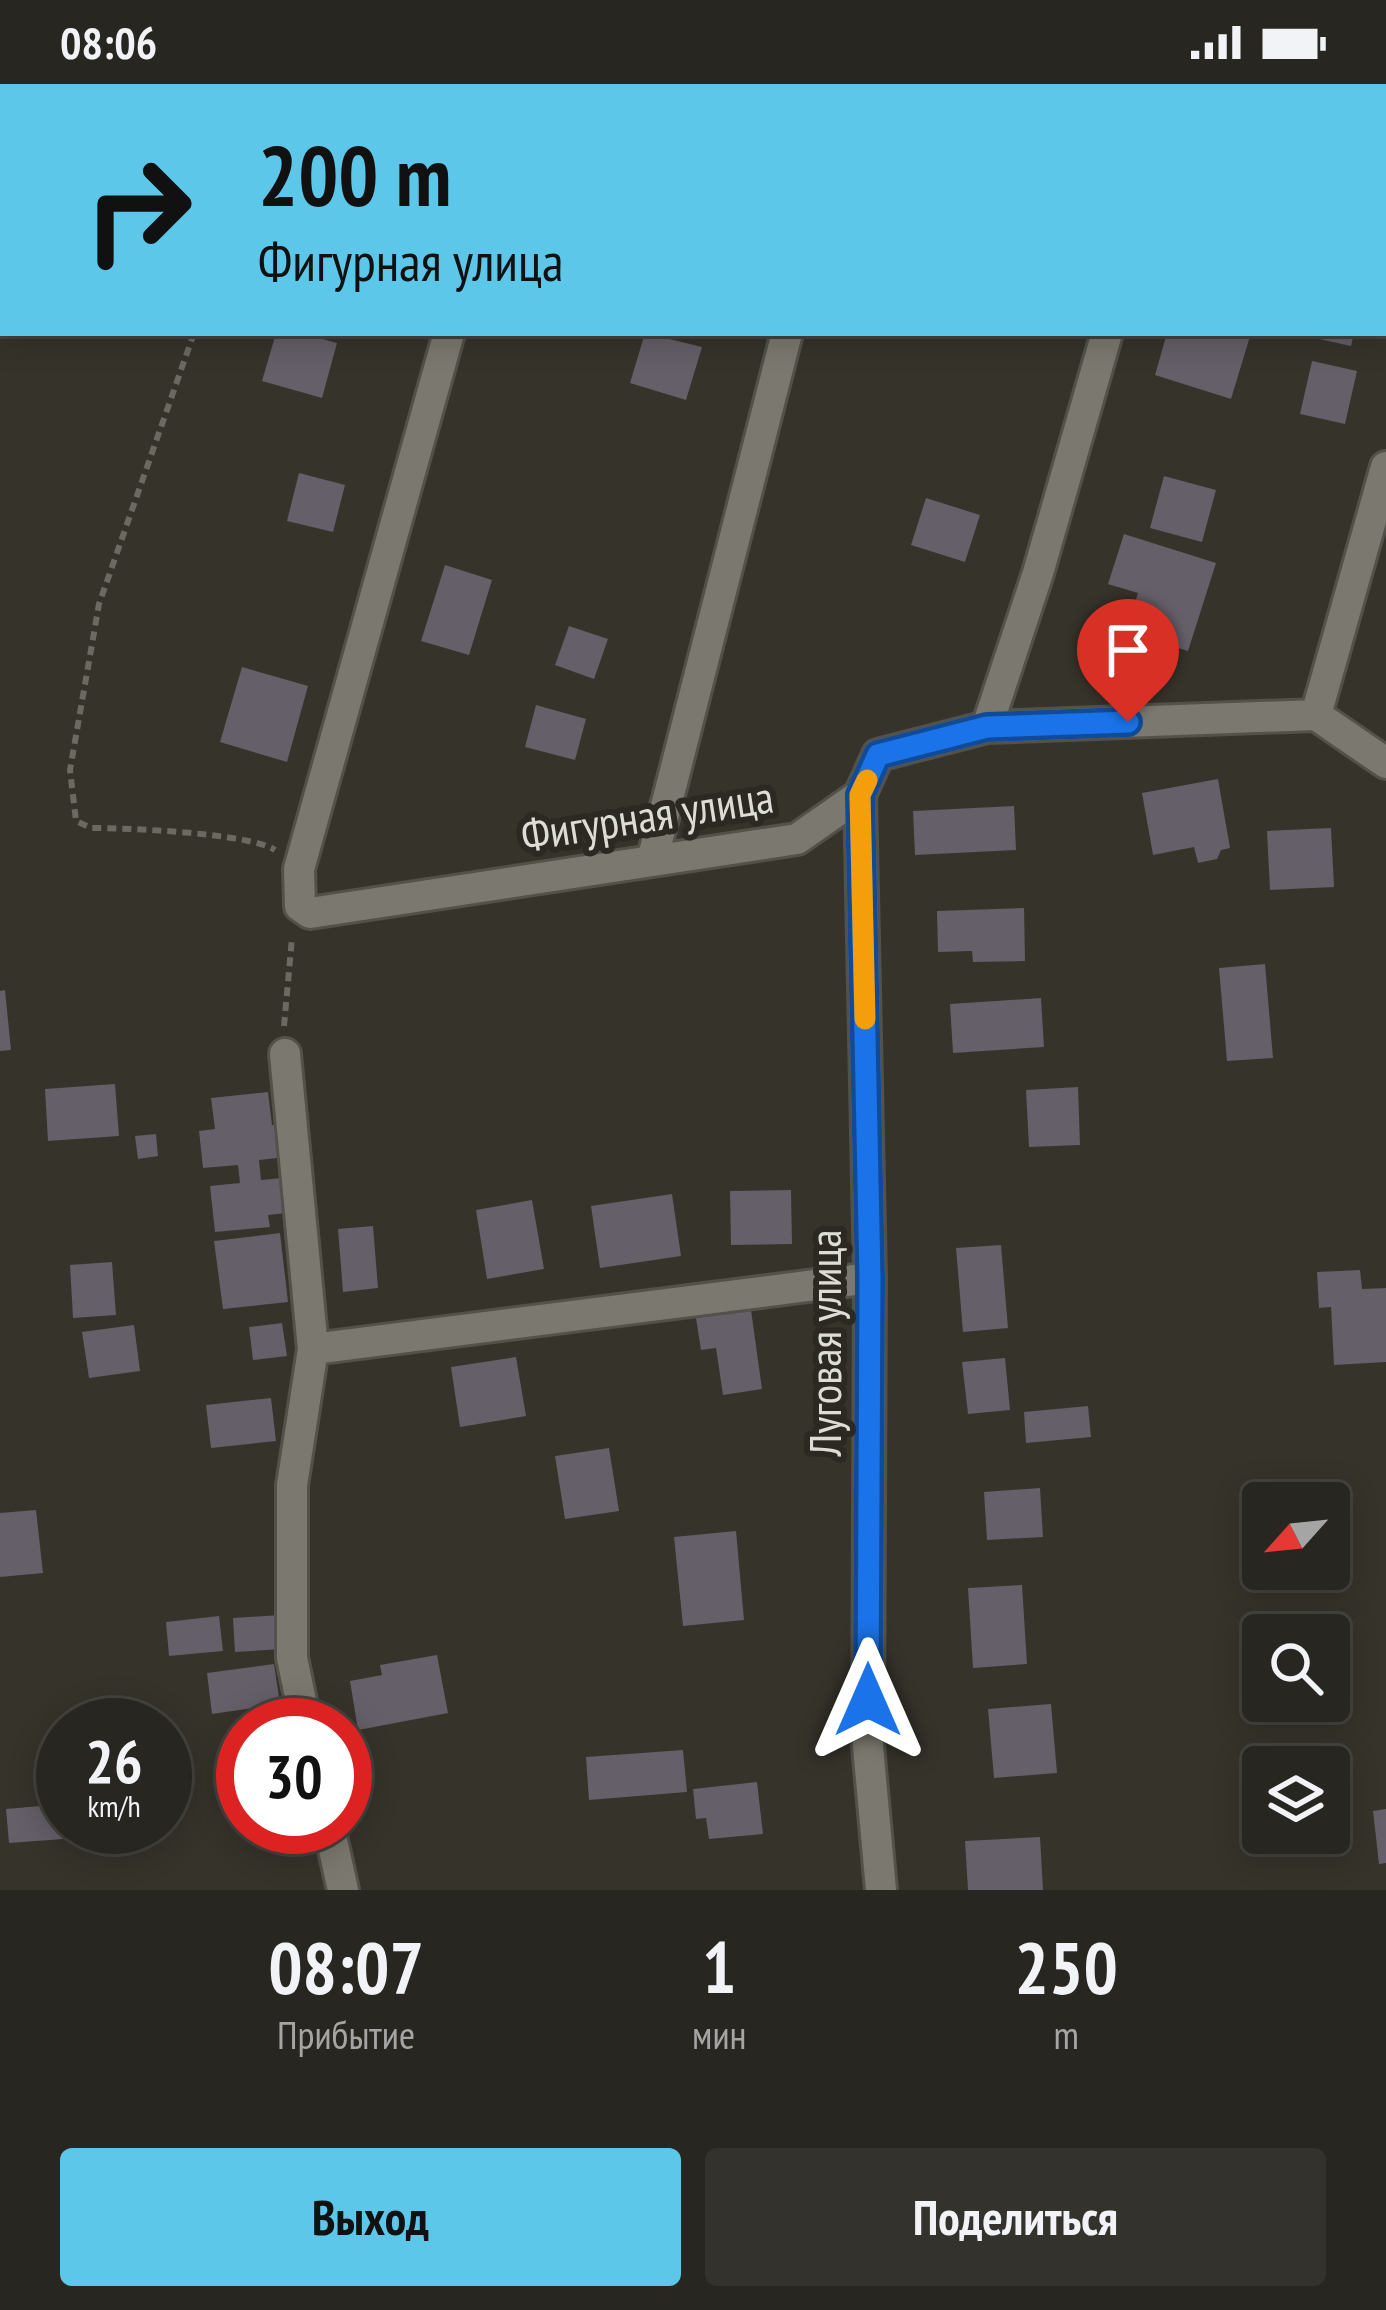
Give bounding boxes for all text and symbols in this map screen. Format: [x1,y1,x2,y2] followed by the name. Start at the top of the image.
[60,13,157,71] text: 08:06
[258,120,451,229] text: 200 m
[60,132,216,288] icon: right
[258,226,564,296] text: Фигурная улица
[1077,599,1179,722] pin
[1095,617,1161,683] icon: arrive
[517,766,777,864] street label: Фигурная улица
[795,1230,853,1457] street label: Луговая улица
[1242,1482,1350,1590] north arrow
[1242,1482,1350,1854] map controls
[1242,1614,1350,1722] button: search
[805,1637,931,1763] position arrow
[216,1698,372,1854] speed limit sign: 30
[85,1722,143,1800] text: 26
[1242,1746,1350,1854] button: layers
[87,1786,141,1825] text: km/h
[268,1920,424,2013] text: 08:07
[702,1920,736,2013] text: 1
[1015,1920,1118,2013] text: 250
[277,2009,415,2060] text: Прибытие
[692,2009,746,2060] text: мин
[1054,2009,1079,2060] text: m
[60,2148,681,2286] button: Выход
[705,2148,1326,2286] button: Поделиться

